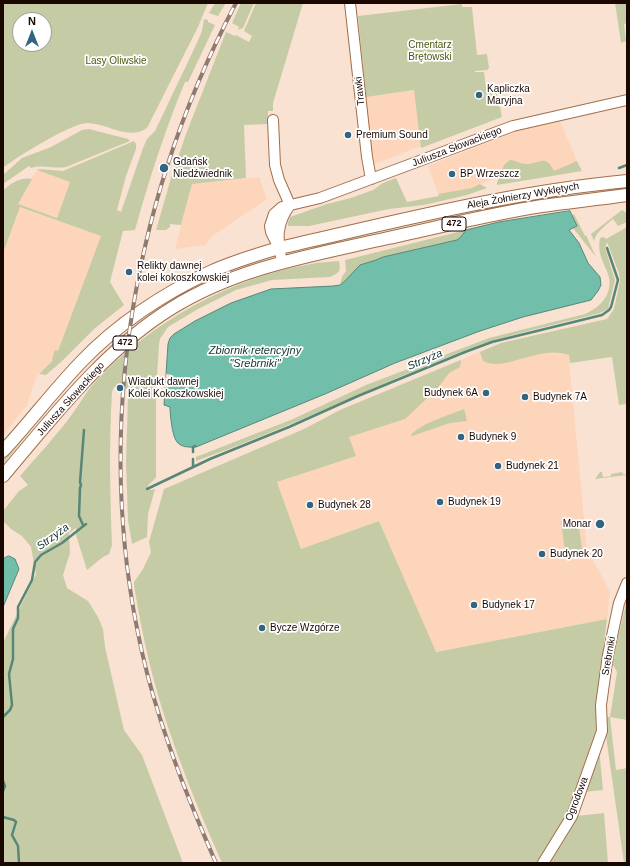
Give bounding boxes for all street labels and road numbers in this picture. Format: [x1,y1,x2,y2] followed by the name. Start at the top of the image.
[353,76,367,106] street label: Trawki
[410,124,504,170] street label: Juliusza Słowackiego
[466,180,580,212] street label: Aleja Żołnierzy Wyklętych
[442,217,466,231] road number: 472
[113,336,137,350] road number: 472
[35,360,107,438] street label: Juliusza Słowackiego
[600,636,618,676] street label: Srebrniki
[563,775,591,823] street label: Ogrodowa

